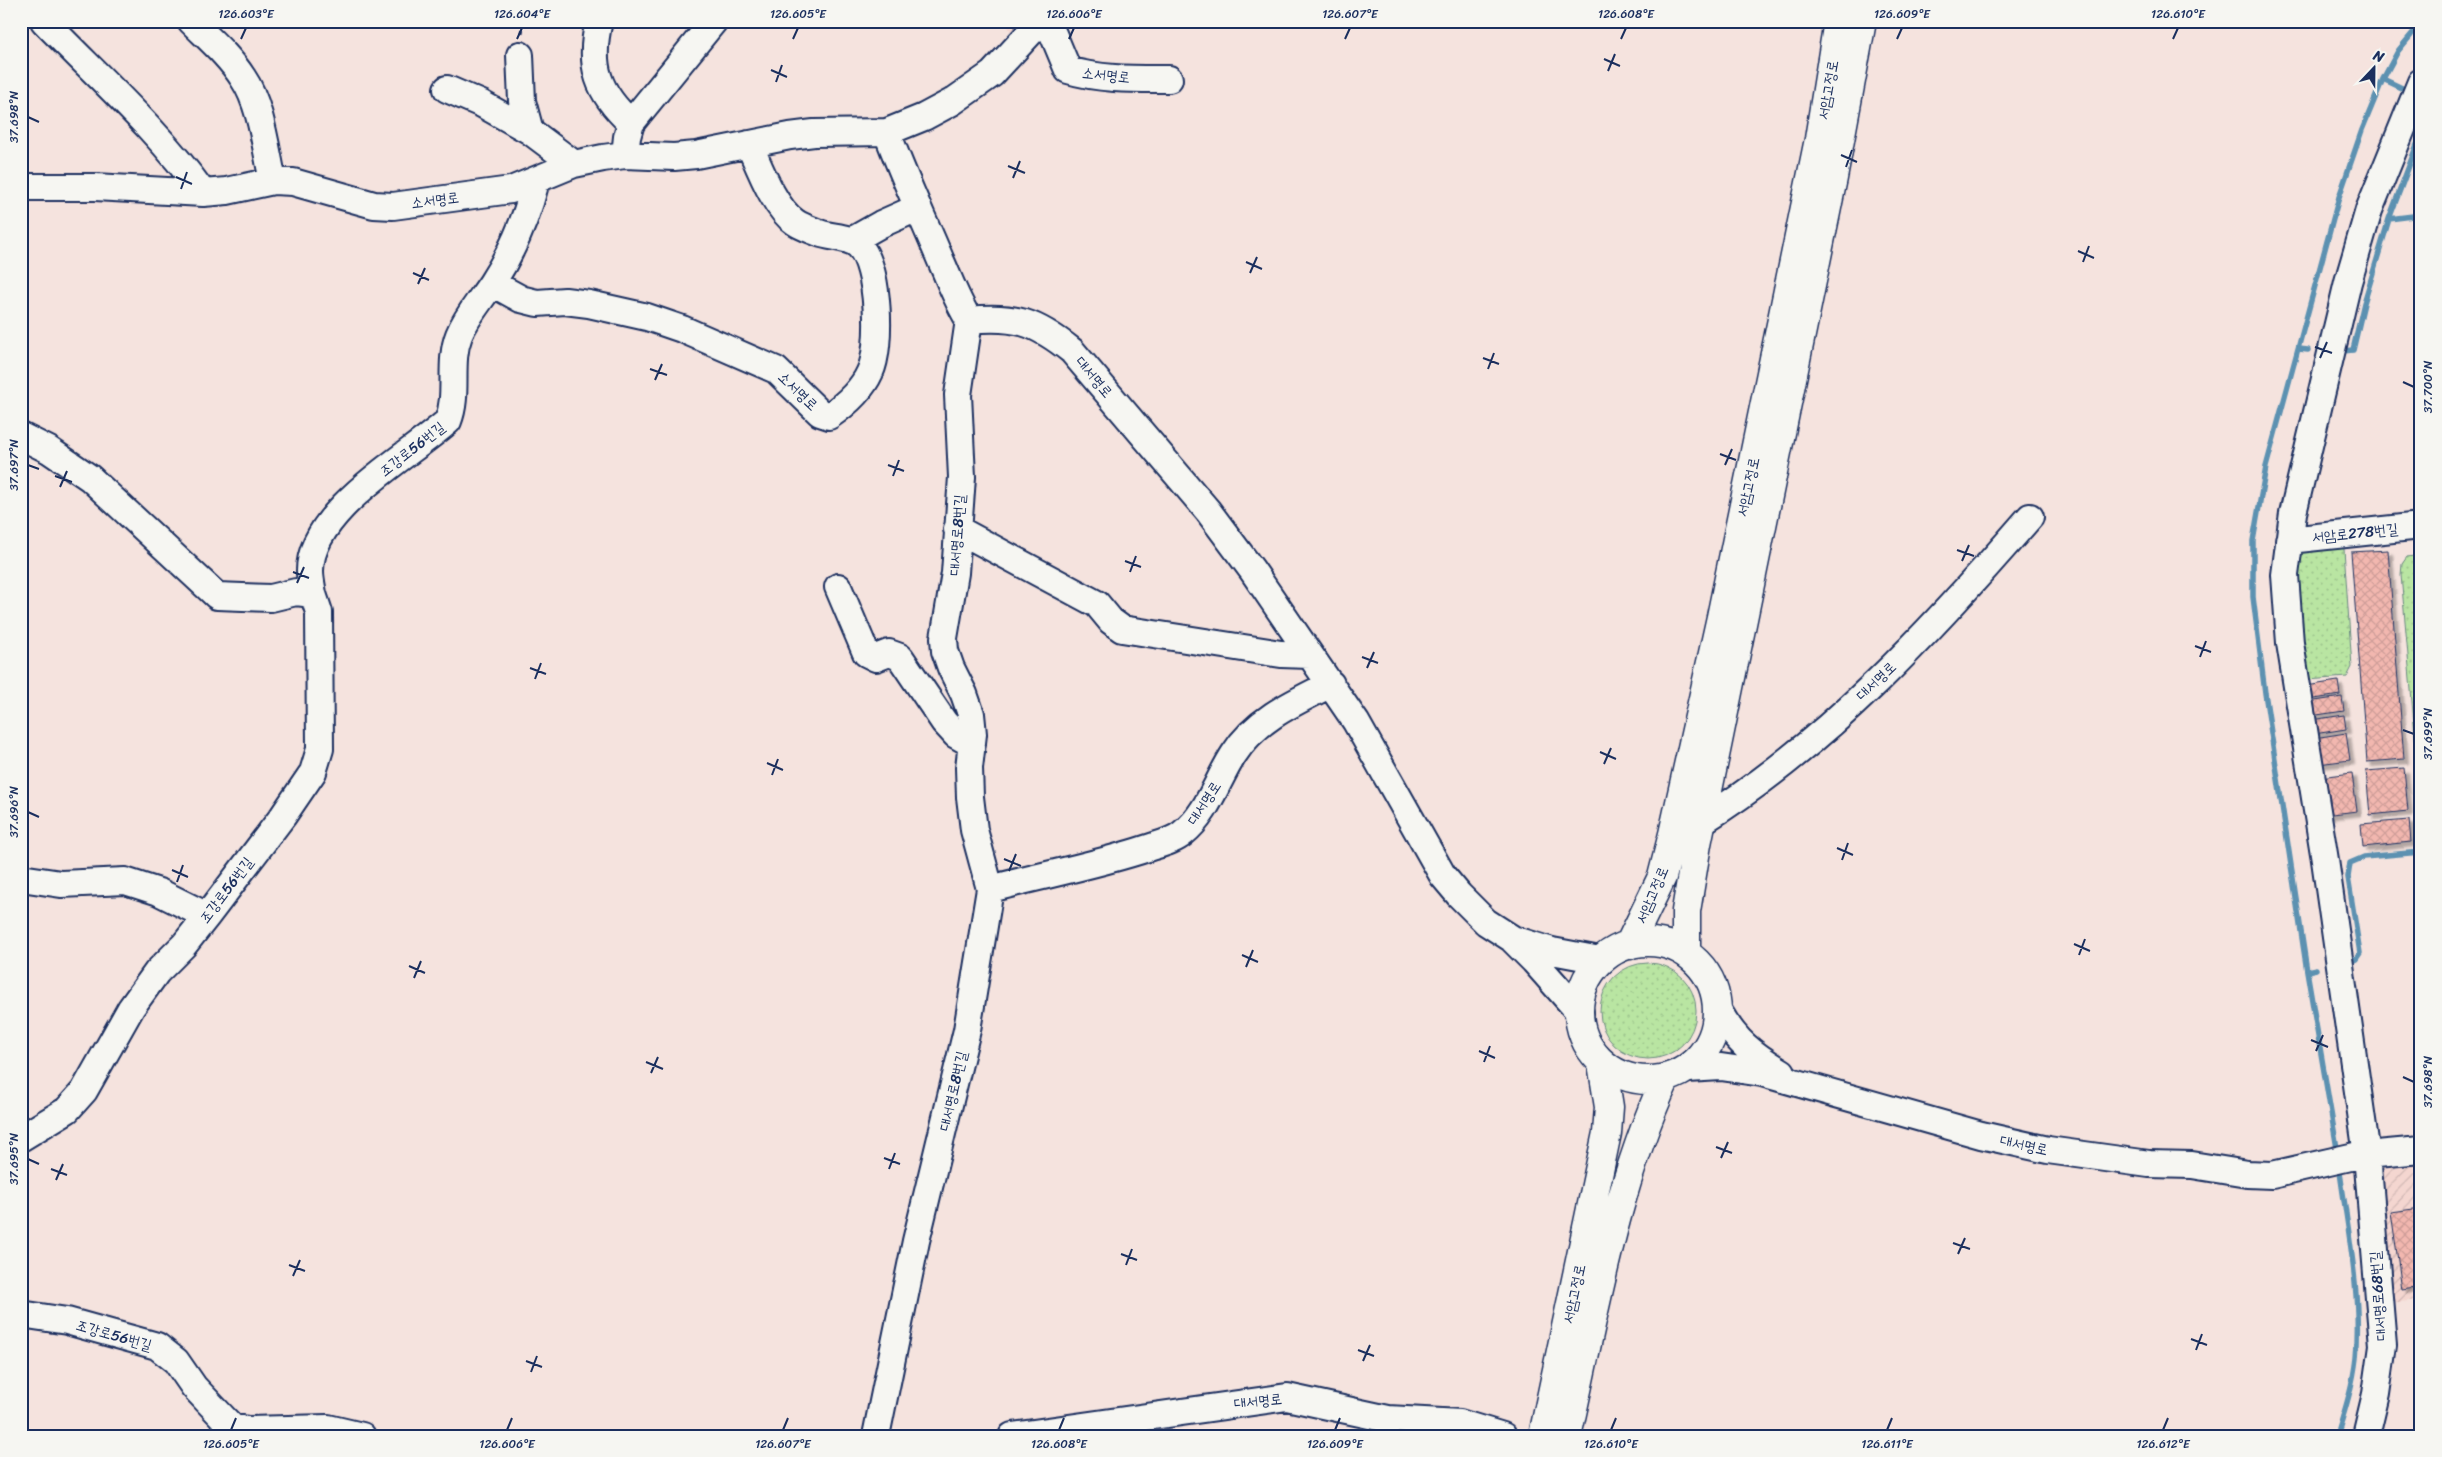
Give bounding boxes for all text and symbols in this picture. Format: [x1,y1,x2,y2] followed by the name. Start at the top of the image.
[218,3,275,25] text: 126.603°E
[494,3,551,25] text: 126.604°E
[770,3,827,25] text: 126.605°E
[1046,3,1103,25] text: 126.606°E
[1322,3,1379,25] text: 126.607°E
[1598,3,1655,25] text: 126.608°E
[1874,3,1931,25] text: 126.609°E
[2151,3,2206,25] text: 126.610°E
[2350,42,2400,92] north arrow
[2369,43,2388,70] text: N
[1810,58,1846,122] street label: 서암고정로
[1081,60,1131,90] street label: 소서명로
[3,90,25,143] text: 37.698°N
[409,184,461,216] street label: 소서명로
[1069,350,1119,404] street label: 대서명로
[2417,360,2439,413] text: 37.700°N
[772,365,824,417] street label: 소서명로
[373,415,451,483] street label: 조강로56번길
[3,439,25,491] text: 37.697°N
[1729,455,1767,519] street label: 서암고정로
[941,493,973,577] street label: 대서명로8번길
[2311,516,2399,550] street label: 서암로278번길
[1850,655,1902,707] street label: 대서명로
[2417,707,2439,760] text: 37.699°N
[1180,776,1228,830] street label: 대서명로
[3,786,25,838] text: 37.696°N
[192,851,260,929] street label: 조강로56번길
[1628,862,1676,928] street label: 서암고정로
[931,1048,975,1134] street label: 대서명로8번길
[2417,1055,2439,1108] text: 37.698°N
[1998,1127,2050,1163] street label: 대서명로
[3,1132,25,1185] text: 37.695°N
[2362,1250,2394,1342] street label: 대서명로68번길
[1555,1262,1593,1326] street label: 서암고정로
[73,1312,155,1358] street label: 조강로56번길
[1233,1386,1283,1416] street label: 대서명로
[203,1433,260,1455] text: 126.605°E
[479,1433,536,1455] text: 126.606°E
[755,1433,812,1455] text: 126.607°E
[1031,1433,1088,1455] text: 126.608°E
[1307,1433,1364,1455] text: 126.609°E
[1584,1433,1639,1455] text: 126.610°E
[1861,1433,1914,1455] text: 126.611°E
[2136,1433,2191,1455] text: 126.612°E

